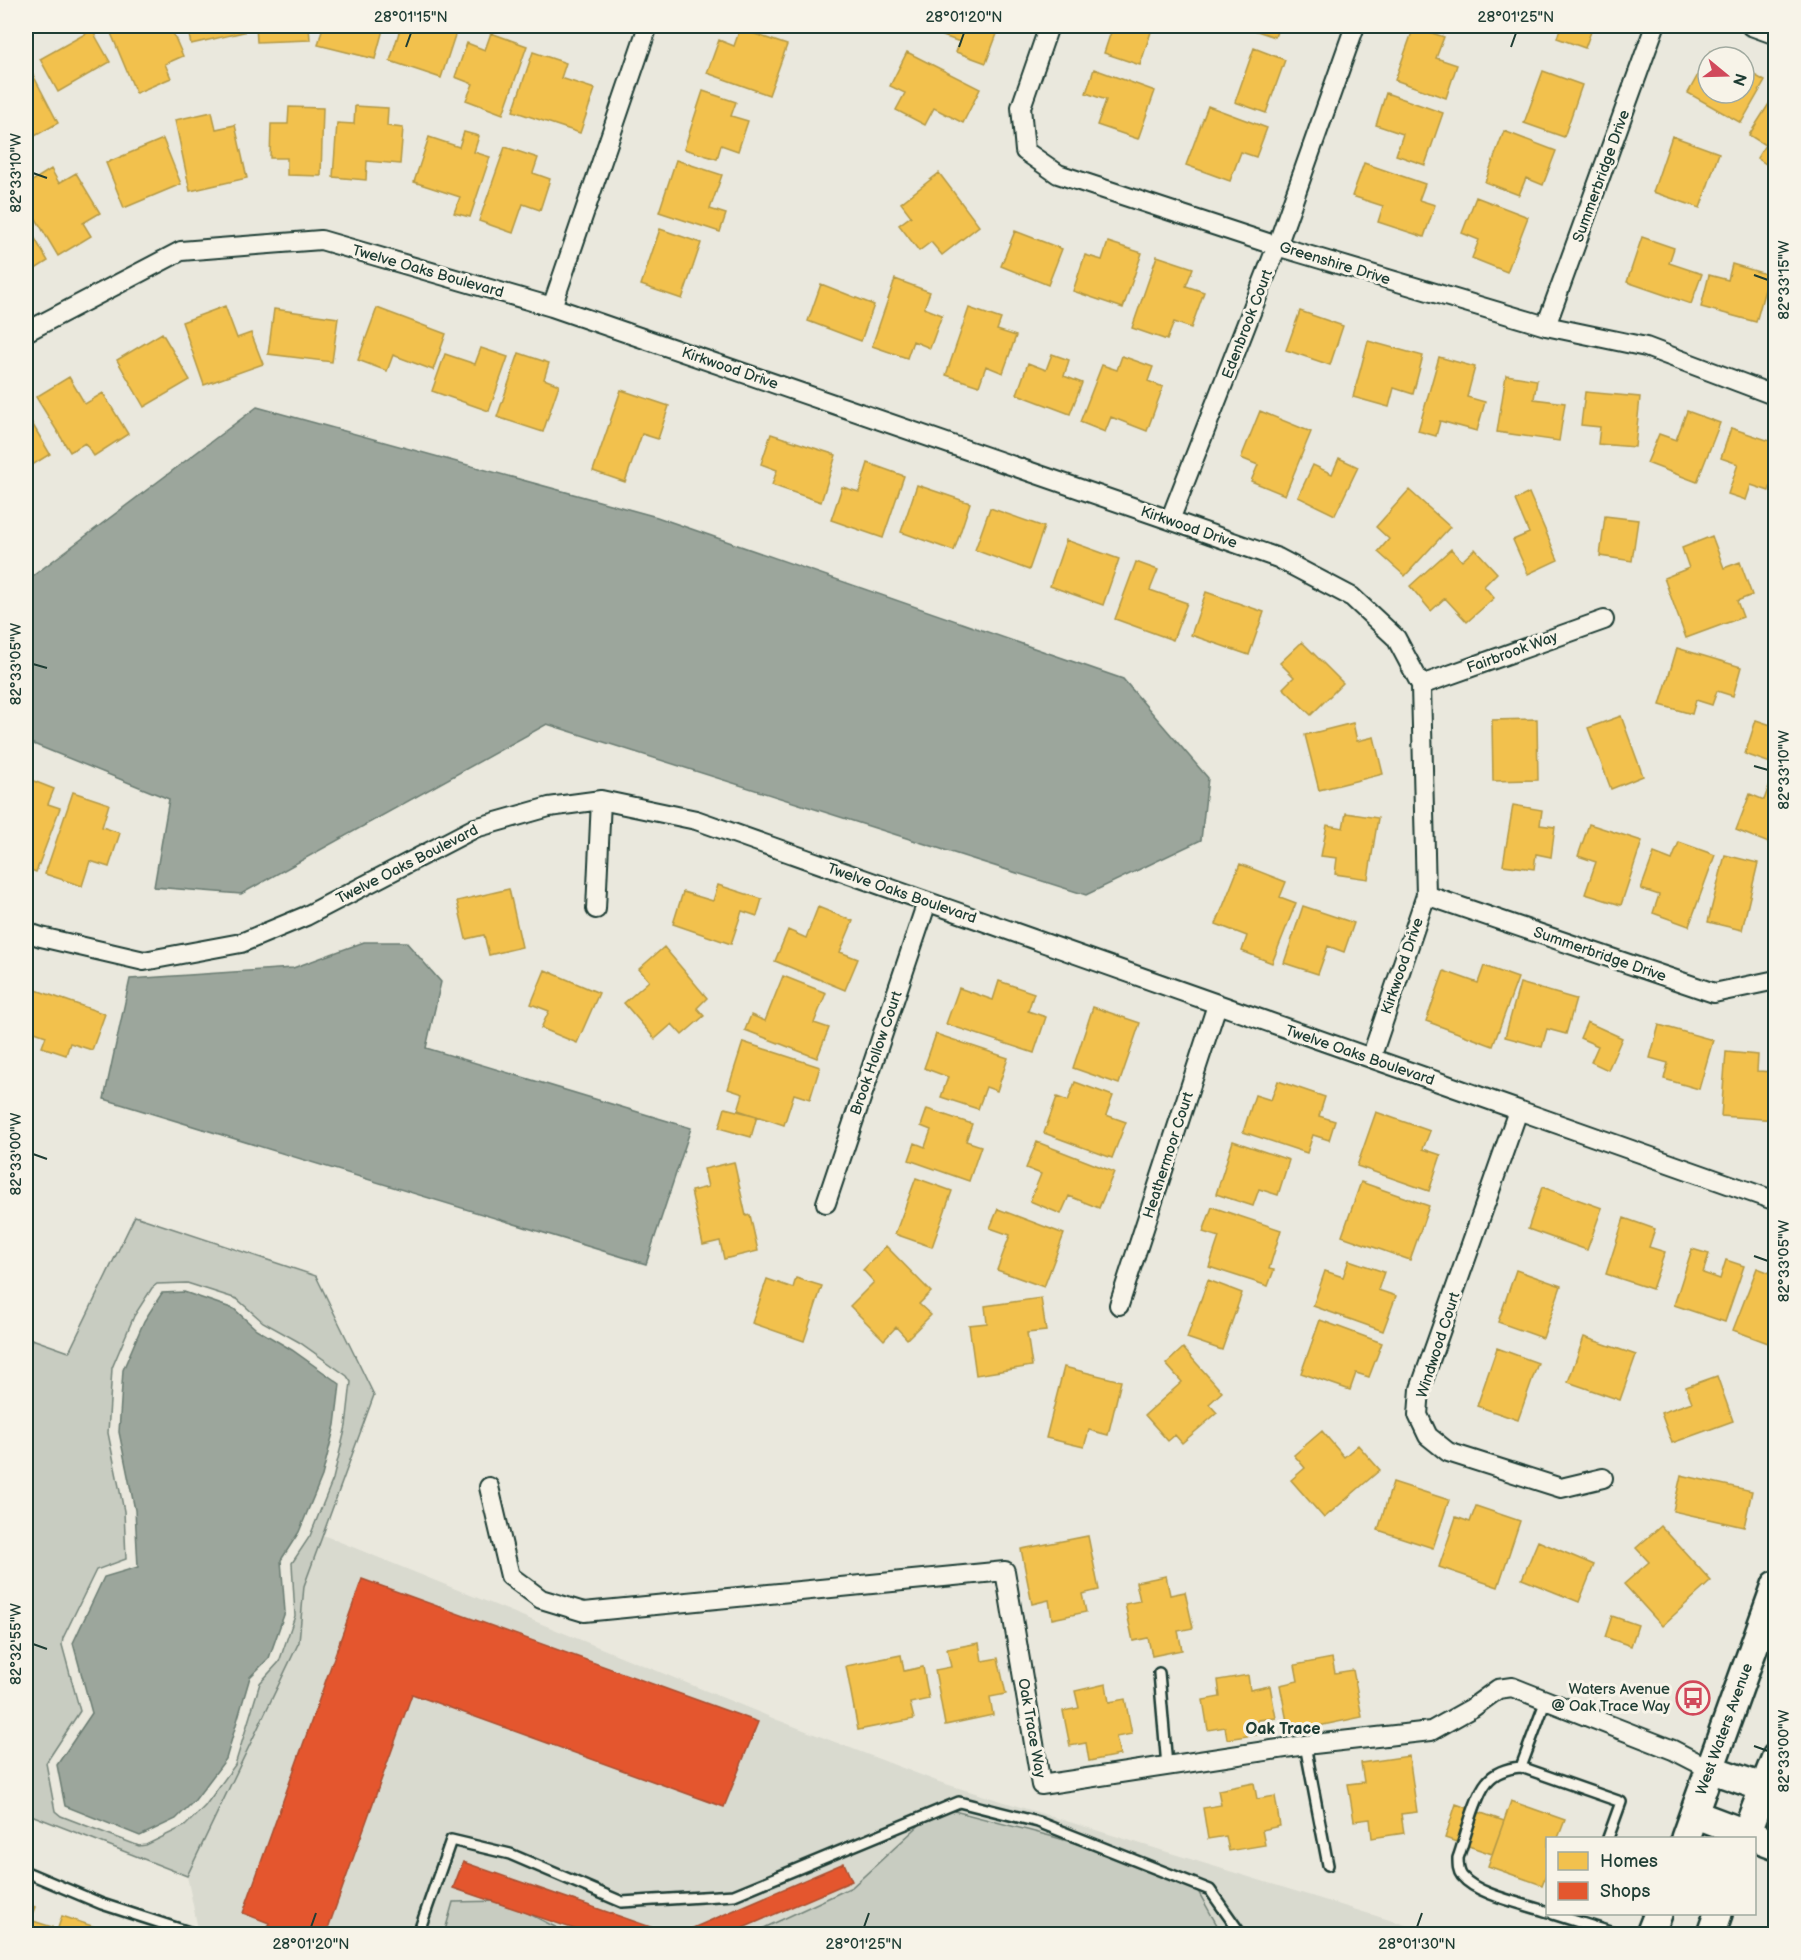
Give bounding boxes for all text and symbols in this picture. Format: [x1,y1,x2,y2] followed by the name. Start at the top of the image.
[374,8,448,27] text: 28°01'15"N
[925,8,1003,27] text: 28°01'20"N
[1478,8,1554,27] text: 28°01'25"N
[1696,45,1756,105] north arrow
[1728,71,1750,88] text: N
[1569,107,1634,245] street label: Summerbridge Drive
[7,133,26,213] text: 82°33'10"W
[1277,238,1393,289] street label: Greenshire Drive
[1775,240,1794,320] text: 82°33'15"W
[350,241,506,302] street label: Twelve Oaks Boulevard
[1218,266,1277,382] street label: Edenbrook Court
[679,343,781,394] street label: Kirkwood Drive
[1138,502,1240,553] street label: Kirkwood Drive
[7,622,26,705] text: 82°33'05"W
[1464,627,1560,678] street label: Fairbrook Way
[1775,730,1794,810] text: 82°33'10"W
[333,820,481,908] street label: Twelve Oaks Boulevard
[825,859,979,928] street label: Twelve Oaks Boulevard
[1377,915,1428,1017] street label: Kirkwood Drive
[1531,923,1669,986] street label: Summerbridge Drive
[846,988,907,1118] street label: Brook Hollow Court
[1283,1021,1437,1090] street label: Twelve Oaks Boulevard
[1139,1089,1198,1221] street label: Heathermoor Court
[7,1112,26,1195] text: 82°33'00"W
[1775,1219,1794,1302] text: 82°33'05"W
[1412,1289,1465,1400] street label: Windwood Court
[7,1603,26,1685] text: 82°32'55"W
[1692,1661,1757,1798] street label: West Waters Avenue
[1013,1677,1050,1780] street label: Oak Trace Way
[1551,1680,1670,1716] place label: Waters Avenue @ Oak Trace Way
[1675,1680,1711,1716] bus stop icon: Waters Avenue @ Oak Trace Way
[1775,1709,1794,1792] text: 82°33'00"W
[1246,1720,1320,1739] district label: Oak Trace
[1546,1837,1756,1915] legend
[1600,1851,1658,1872] text: Homes
[1600,1881,1651,1902] text: Shops
[272,1935,350,1954] text: 28°01'20"N
[826,1935,902,1954] text: 28°01'25"N
[1378,1935,1456,1954] text: 28°01'30"N

